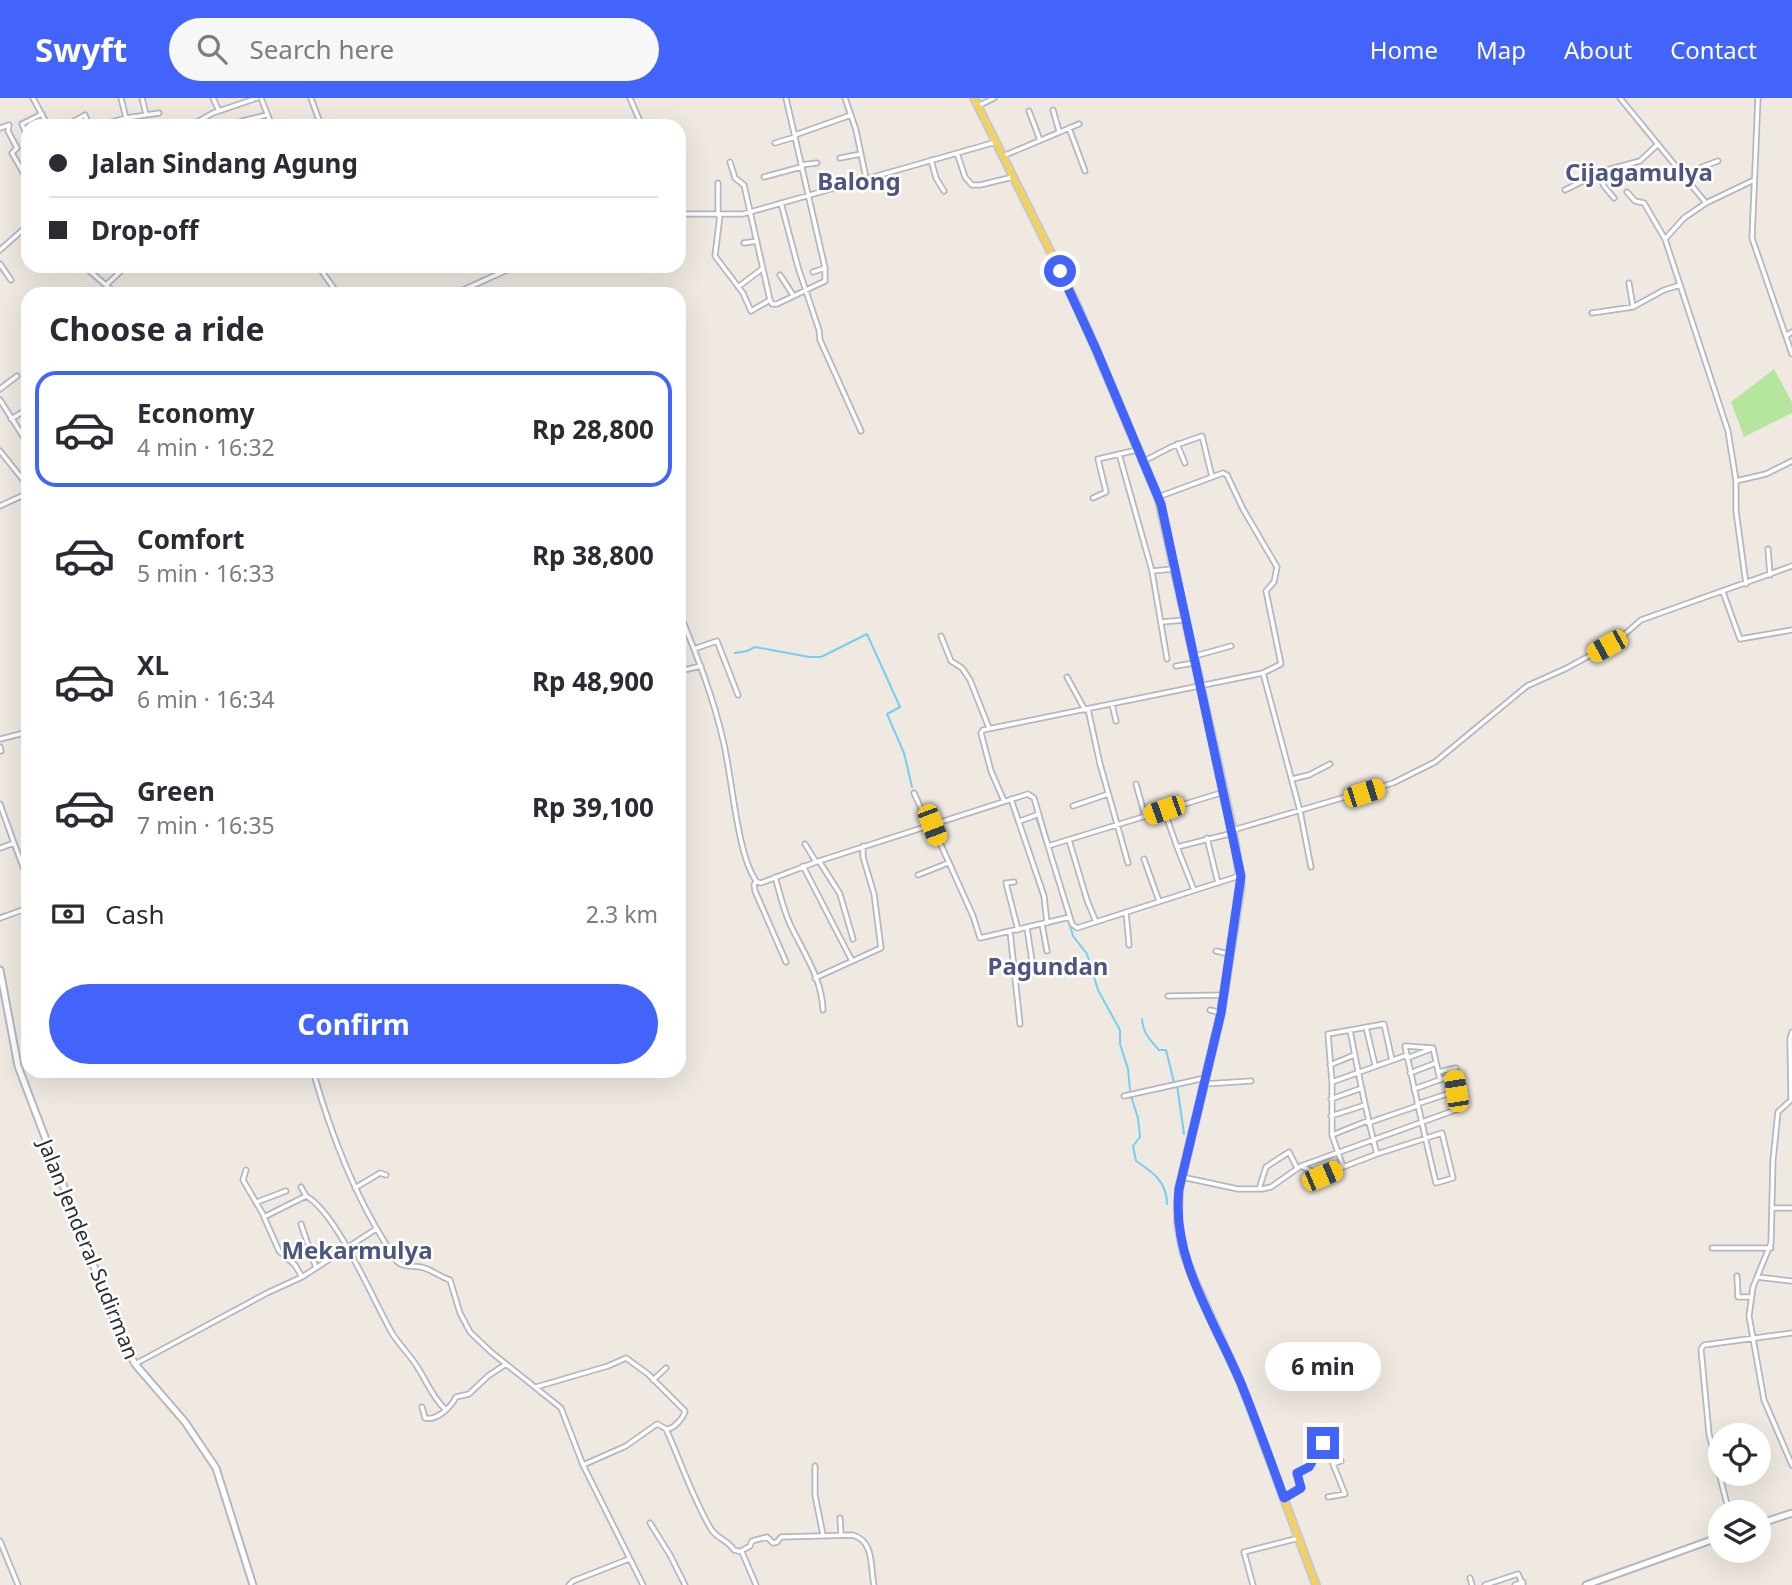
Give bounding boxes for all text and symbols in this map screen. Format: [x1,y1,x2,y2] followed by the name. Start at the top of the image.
[169,18,659,81] search box
[35,27,127,72] text: Swyft
[193,30,231,68] icon: search
[249,31,394,67] text: Search here
[1370,33,1438,66] text: Home
[1476,33,1526,66] text: Map
[1564,33,1632,66] text: About
[1670,33,1757,66] text: Contact
[91,145,358,181] text: Jalan Sindang Agung
[1565,155,1713,188] district label: Cijagamulya
[817,164,901,197] district label: Balong
[91,212,198,248] text: Drop-off
[1044,255,1076,287] route start
[49,307,265,350] text: Choose a ride
[137,395,255,431] text: Economy
[53,398,116,461] icon: car
[532,411,654,447] text: Rp 28,800
[137,431,275,463] text: 4 min · 16:32
[137,521,245,557] text: Comfort
[53,524,116,587] icon: car
[532,537,654,573] text: Rp 38,800
[137,557,275,589] text: 5 min · 16:33
[1584,627,1631,665] car
[137,647,169,683] text: XL
[53,650,116,713] icon: car
[532,663,654,699] text: Rp 48,900
[137,683,275,715] text: 6 min · 16:34
[137,773,215,809] text: Green
[53,776,116,839] icon: car
[1341,777,1388,809] car
[532,789,654,825] text: Rp 39,100
[1141,793,1188,827] car
[915,802,950,848] car
[137,809,275,841] text: 7 min · 16:35
[49,895,87,933] icon: cash
[105,896,165,932] text: Cash
[586,898,658,930] text: 2.3 km
[988,949,1108,982] district label: Pagundan
[49,984,658,1064] button: Confirm
[1443,1069,1470,1113] car
[31,1133,146,1363] street label: Jalan Jenderal Sudirman
[1299,1158,1346,1194] car
[281,1233,433,1266] district label: Mekarmulya
[1265,1342,1381,1390] callout: 6 min
[1291,1350,1355,1382] text: 6 min
[1708,1423,1771,1563] map controls
[1708,1423,1771,1486] button: locate
[1307,1427,1339,1459] route end
[1708,1500,1771,1563] button: layers

